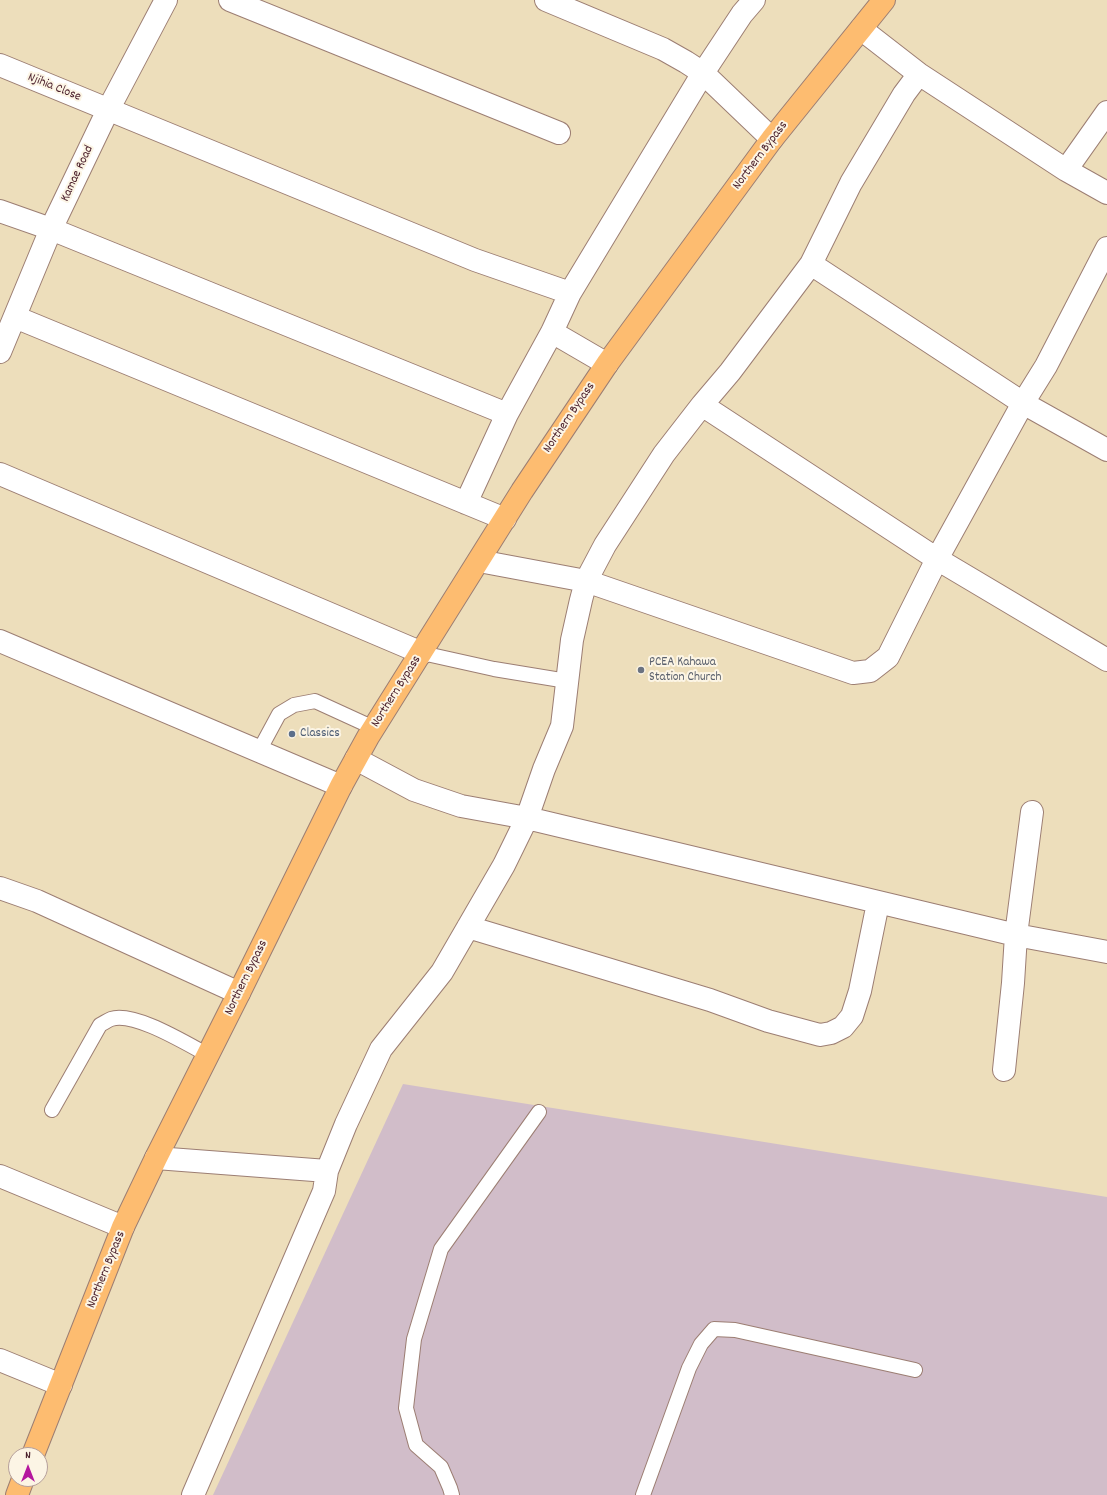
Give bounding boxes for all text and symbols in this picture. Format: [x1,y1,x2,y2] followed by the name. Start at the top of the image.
[25,70,83,106] street label: Njihia Close
[730,119,792,193] street label: Northern Bypass
[58,143,98,205] street label: Kamae Road
[541,380,599,456] street label: Northern Bypass
[369,653,425,731] street label: Northern Bypass
[649,655,722,686] place label: PCEA Kahawa Station Church
[636,665,646,675] marker: PCEA Kahawa Station Church
[300,726,340,742] place label: Classics
[287,729,297,739] marker: Classics
[222,938,272,1018] street label: Northern Bypass
[84,1229,130,1311] street label: Northern Bypass
[8,1447,48,1487] north arrow
[25,1448,31,1464] text: N

